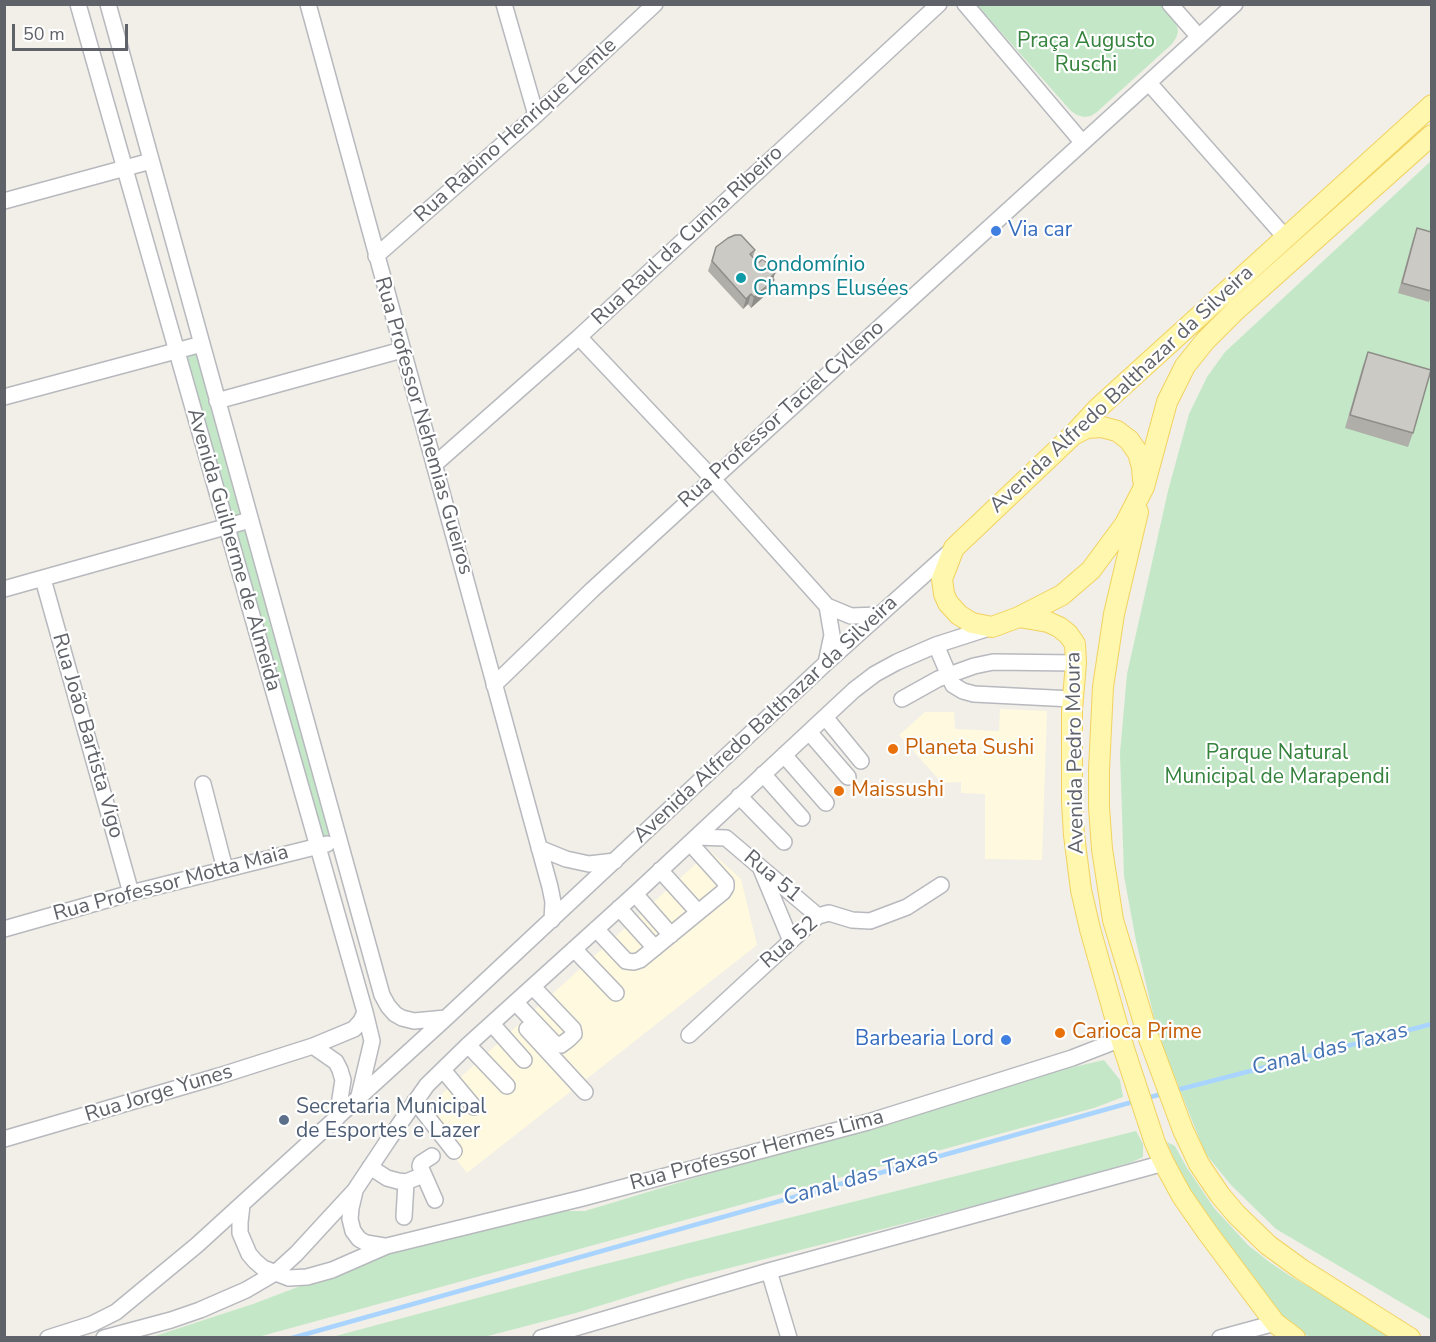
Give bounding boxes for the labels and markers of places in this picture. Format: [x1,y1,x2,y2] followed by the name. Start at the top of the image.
[1008,218,1072,244] place label: Via car
[989,224,1003,238] marker: Via car
[753,253,909,303] place label: Condomínio Champs Elusées
[734,271,748,285] marker: Condomínio Champs Elusées
[905,736,1034,762] place label: Planeta Sushi
[886,742,900,756] marker: Planeta Sushi
[851,778,944,804] place label: Maissushi
[832,784,846,798] marker: Maissushi
[1072,1020,1202,1046] place label: Carioca Prime
[1053,1026,1067,1040] marker: Carioca Prime
[855,1027,994,1053] place label: Barbearia Lord
[999,1033,1013,1047] marker: Barbearia Lord
[296,1095,486,1145] place label: Secretaria Municipal de Esportes e Lazer
[277,1113,291,1127] marker: Secretaria Municipal de Esportes e Lazer

